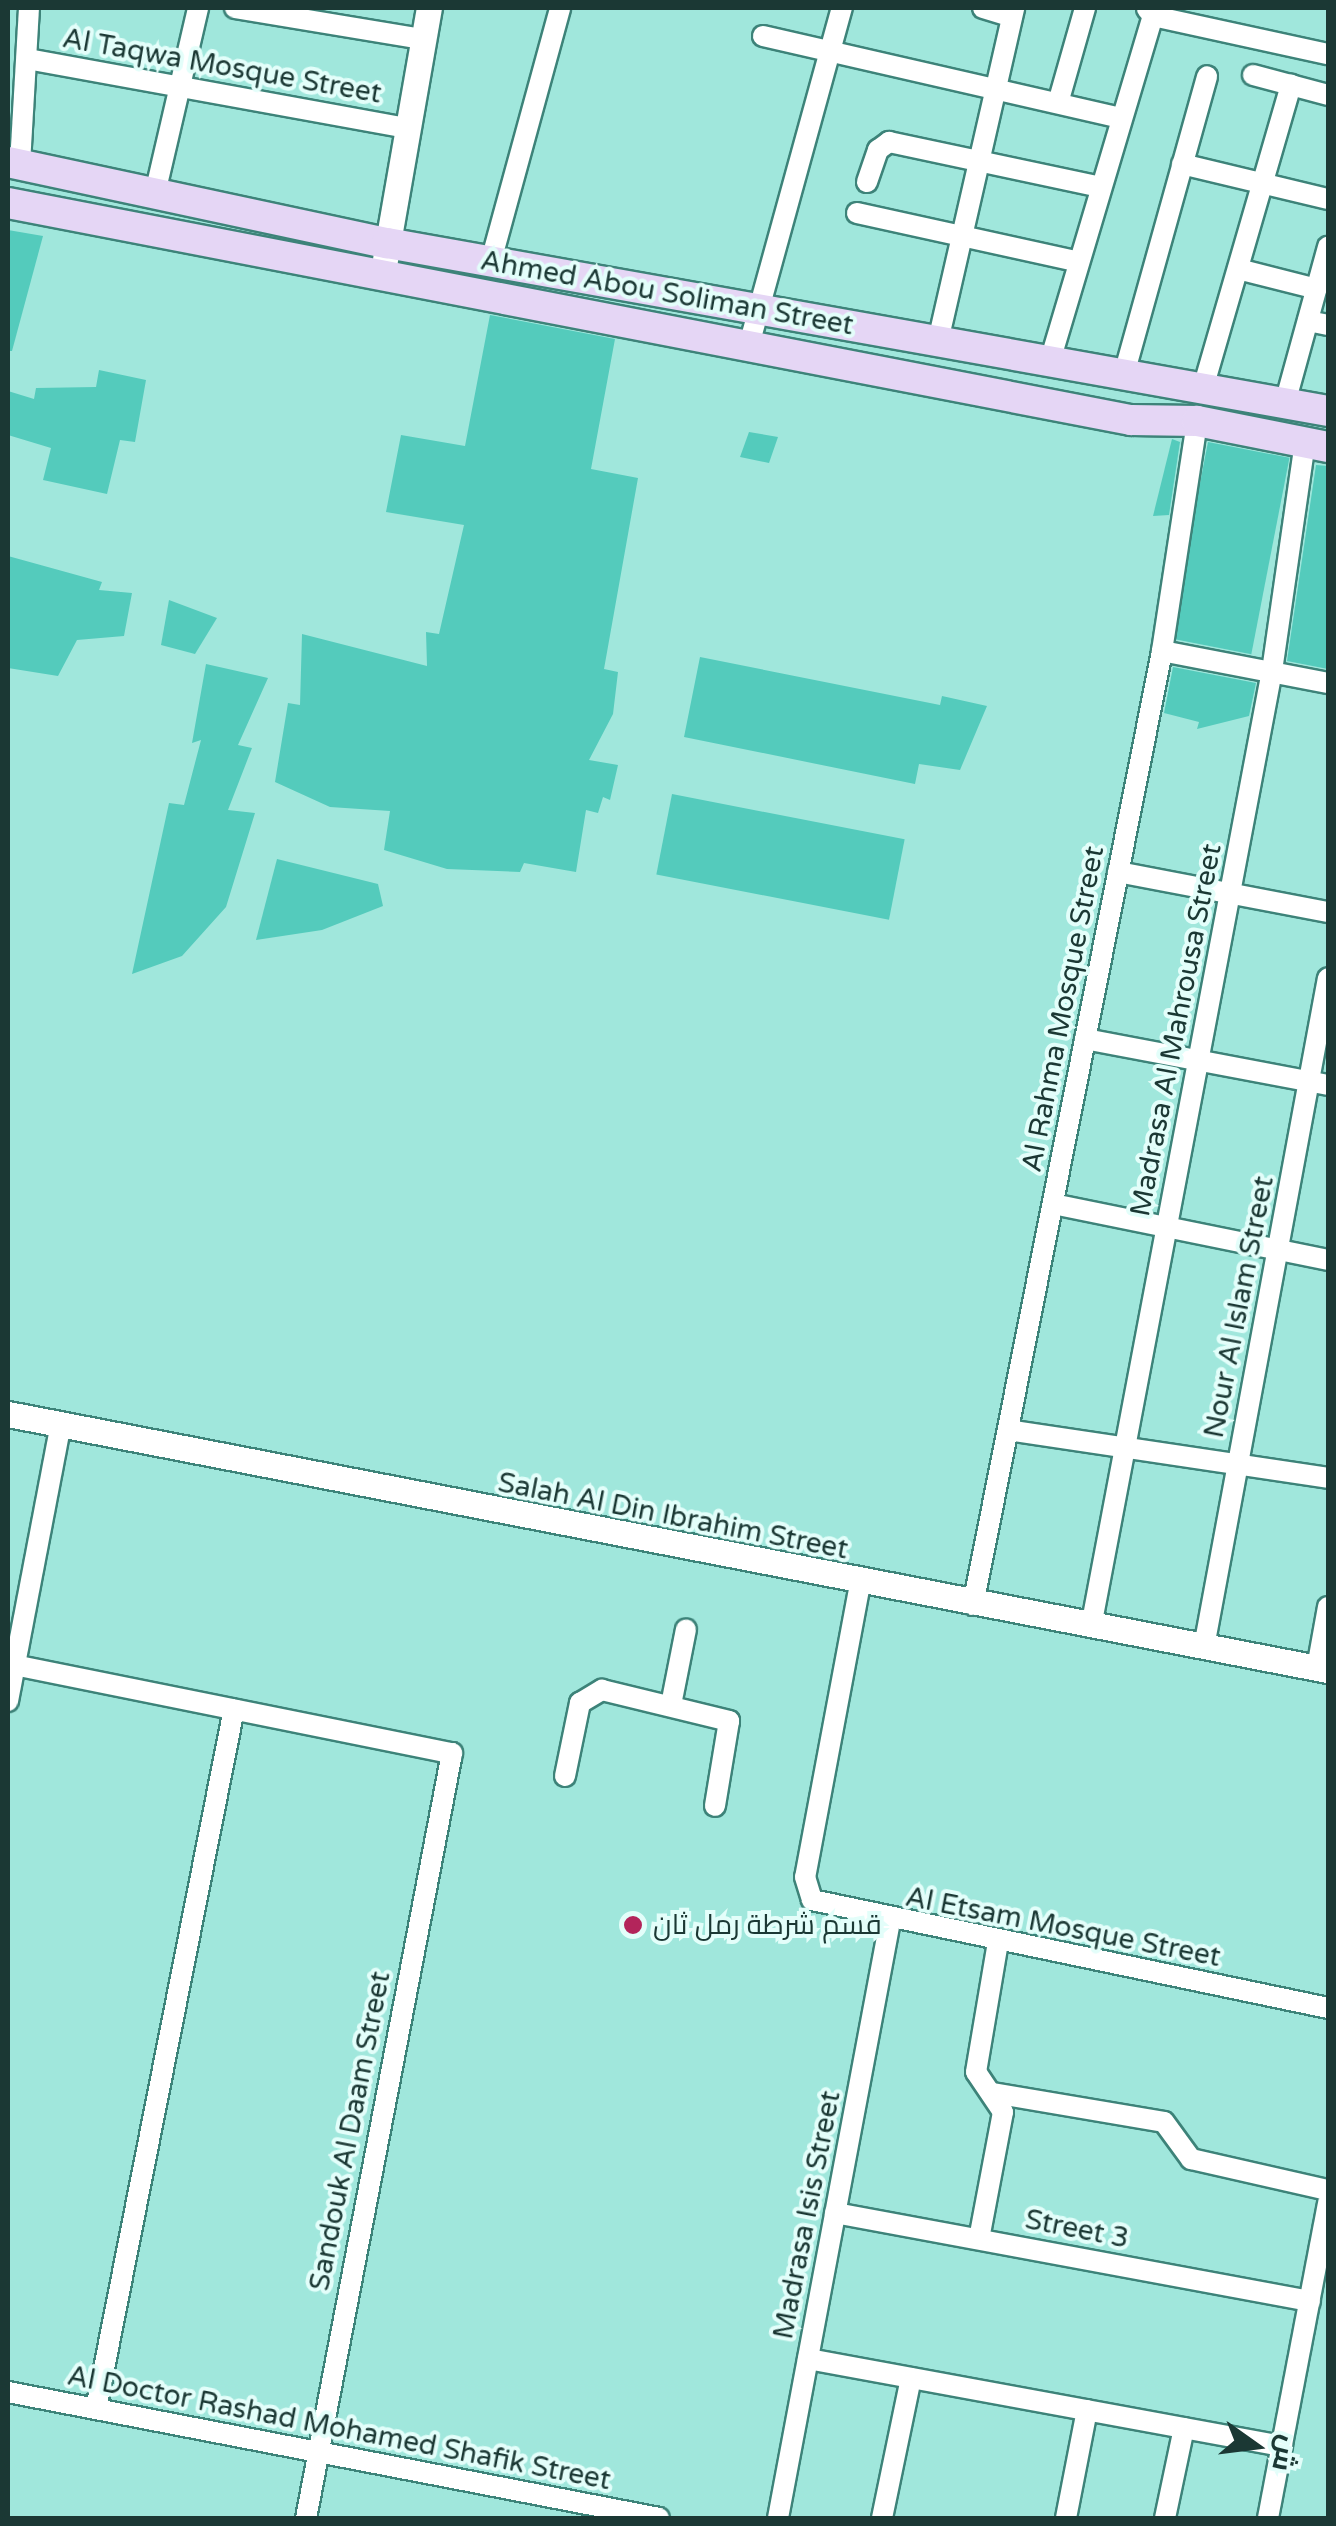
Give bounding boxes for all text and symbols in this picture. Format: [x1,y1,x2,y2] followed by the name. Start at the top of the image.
[60,21,384,111] street label: Al Taqwa Mosque Street
[478,244,856,342] street label: Ahmed Abou Soliman Street
[1123,841,1229,1219] street label: Madrasa Al Mahrousa Street
[1015,843,1111,1175] street label: Al Rahma Mosque Street
[1197,1173,1281,1441] street label: Nour Al Islam Street
[495,1466,851,1566] street label: Salah Al Din Ibrahim Street
[903,1880,1223,1974] street label: Al Etsam Mosque Street
[653,1908,882,1942] place label: قسم شرطة رمل ثان
[622,1914,644,1936] marker: قسم شرطة رمل ثان
[303,1969,397,2293] street label: Sandouk Al Daam Street
[766,2088,848,2342] street label: Madrasa Isis Street
[1022,2203,1132,2255] street label: Street 3
[65,2359,613,2497] street label: Al Doctor Rashad Mohamed Shafik Street
[1206,2396,1306,2496] north arrow
[1264,2432,1306,2475] text: ش

